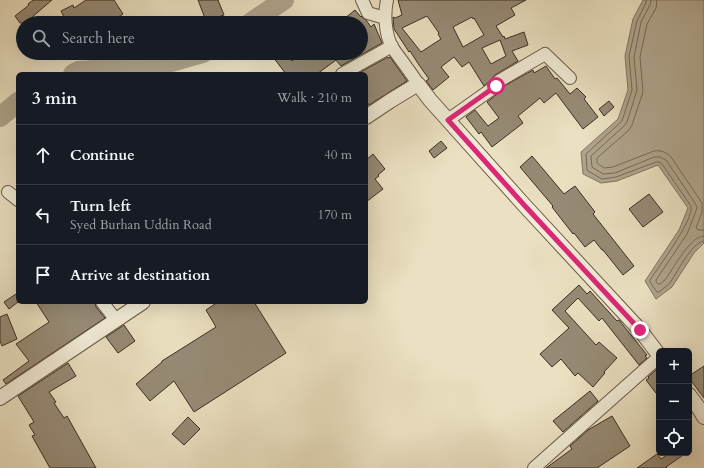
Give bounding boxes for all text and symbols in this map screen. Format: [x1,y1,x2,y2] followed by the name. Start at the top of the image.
[16,16,368,60] search box
[30,27,52,49] icon: search
[62,28,135,48] text: Search here
[487,77,505,95] route start
[32,87,77,110] text: 3 min
[277,89,352,107] text: Walk · 210 m
[32,144,54,166] icon: ahead
[70,145,135,165] text: Continue
[324,146,352,164] text: 40 m
[70,196,131,216] text: Turn left
[32,204,54,226] icon: left
[318,206,352,224] text: 170 m
[70,216,212,234] text: Syed Burhan Uddin Road
[32,264,54,286] icon: arrive
[70,265,210,285] text: Arrive at destination
[631,321,649,339] route end
[656,348,692,456] map controls
[656,348,692,384] button: +
[656,384,692,420] button: −
[656,420,692,456] button: locate

